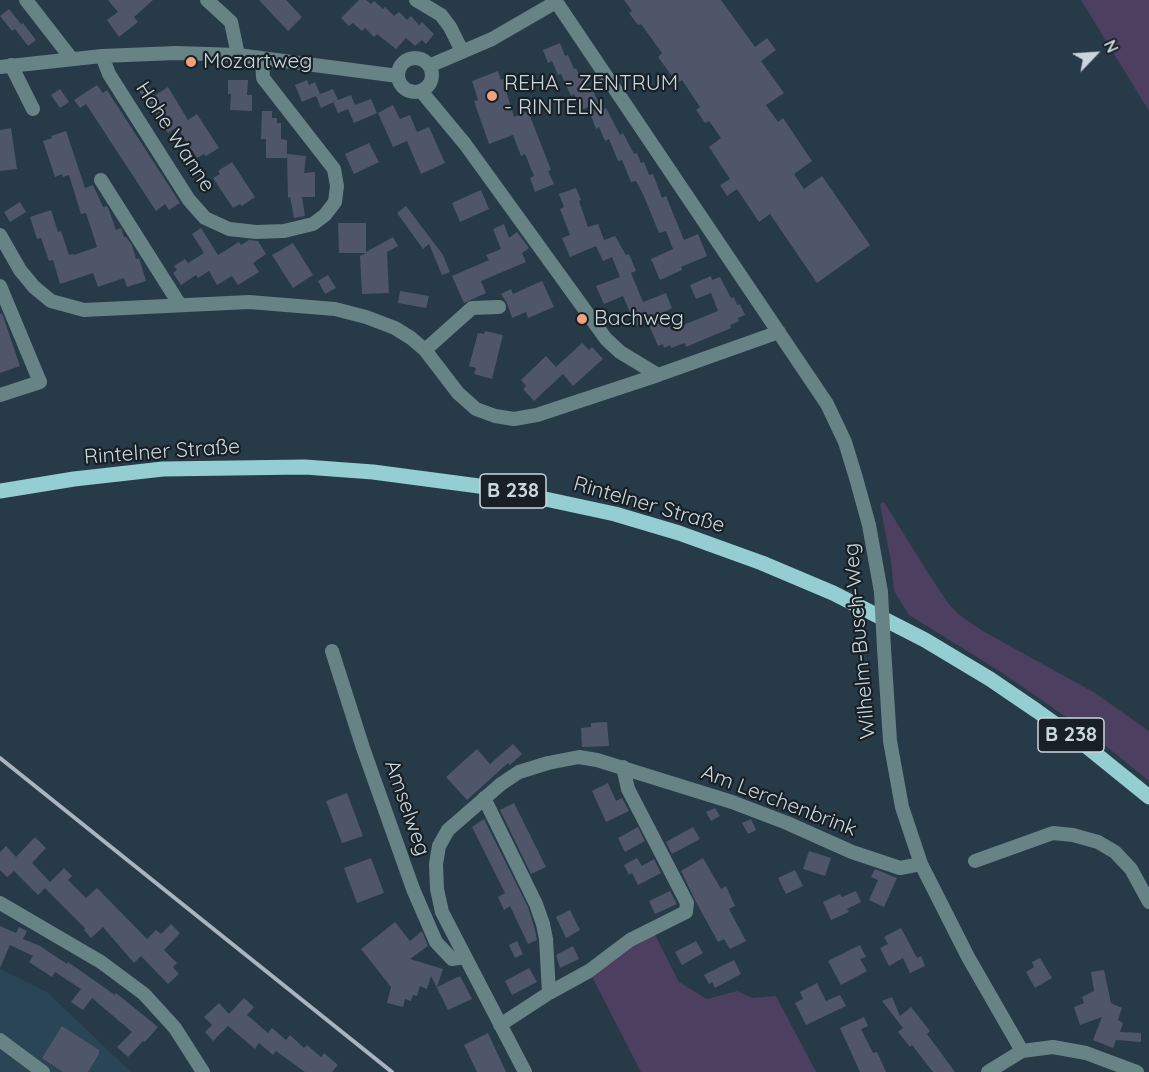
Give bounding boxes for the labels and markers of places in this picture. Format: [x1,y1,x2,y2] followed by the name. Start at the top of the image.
[203,49,312,75] place label: Mozartweg
[184,55,198,69] marker: Mozartweg
[504,71,678,121] place label: REHA - ZENTRUM - RINTELN
[485,89,499,103] marker: REHA - ZENTRUM - RINTELN
[594,306,684,332] place label: Bachweg
[575,312,589,326] marker: Bachweg

